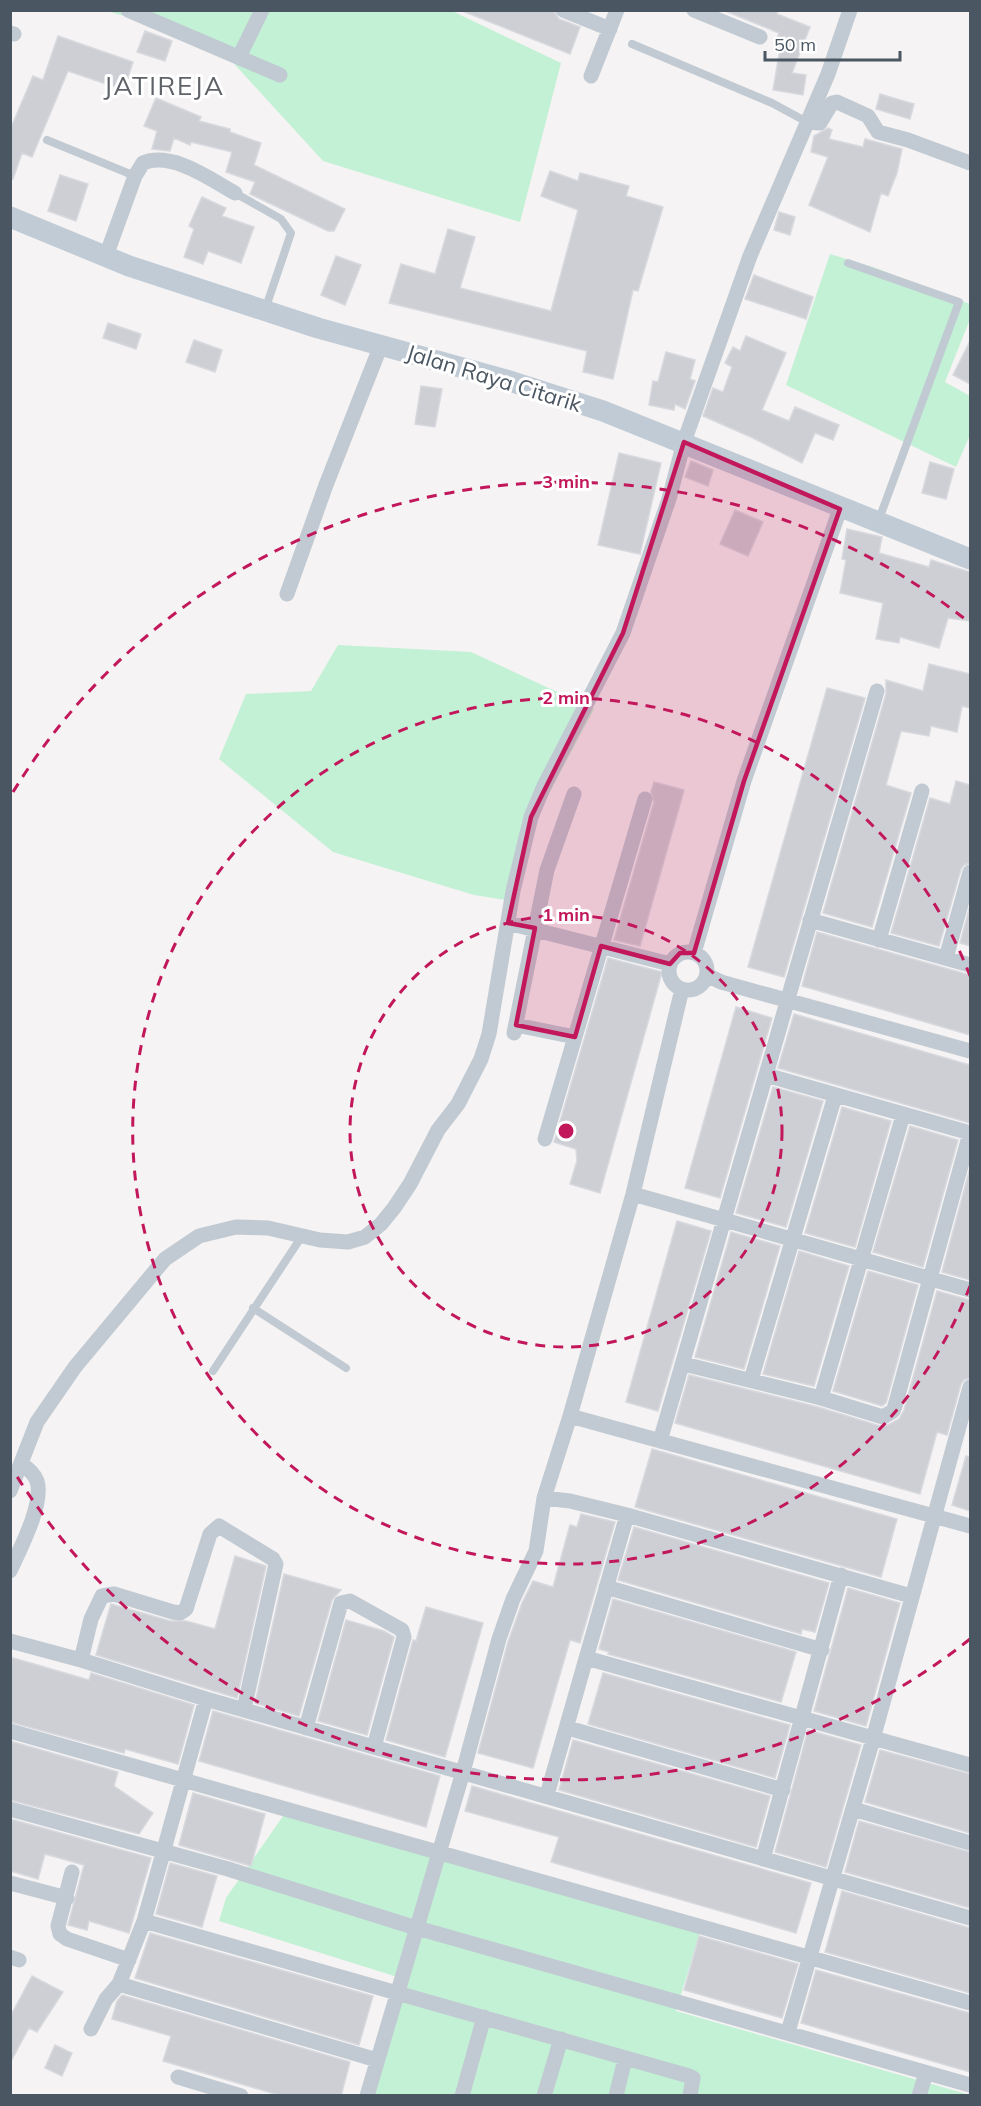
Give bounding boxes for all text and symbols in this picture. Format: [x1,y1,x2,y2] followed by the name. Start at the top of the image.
[765,24,900,62] scale bar
[774,33,816,56] text: 50 m
[103,69,225,102] district label: JATIREJA
[403,338,586,418] street label: Jalan Raya Citarik
[542,470,590,493] text: 3 min
[542,686,590,709] text: 2 min
[542,903,590,926] text: 1 min
[556,1121,576,1141] centre of rings

